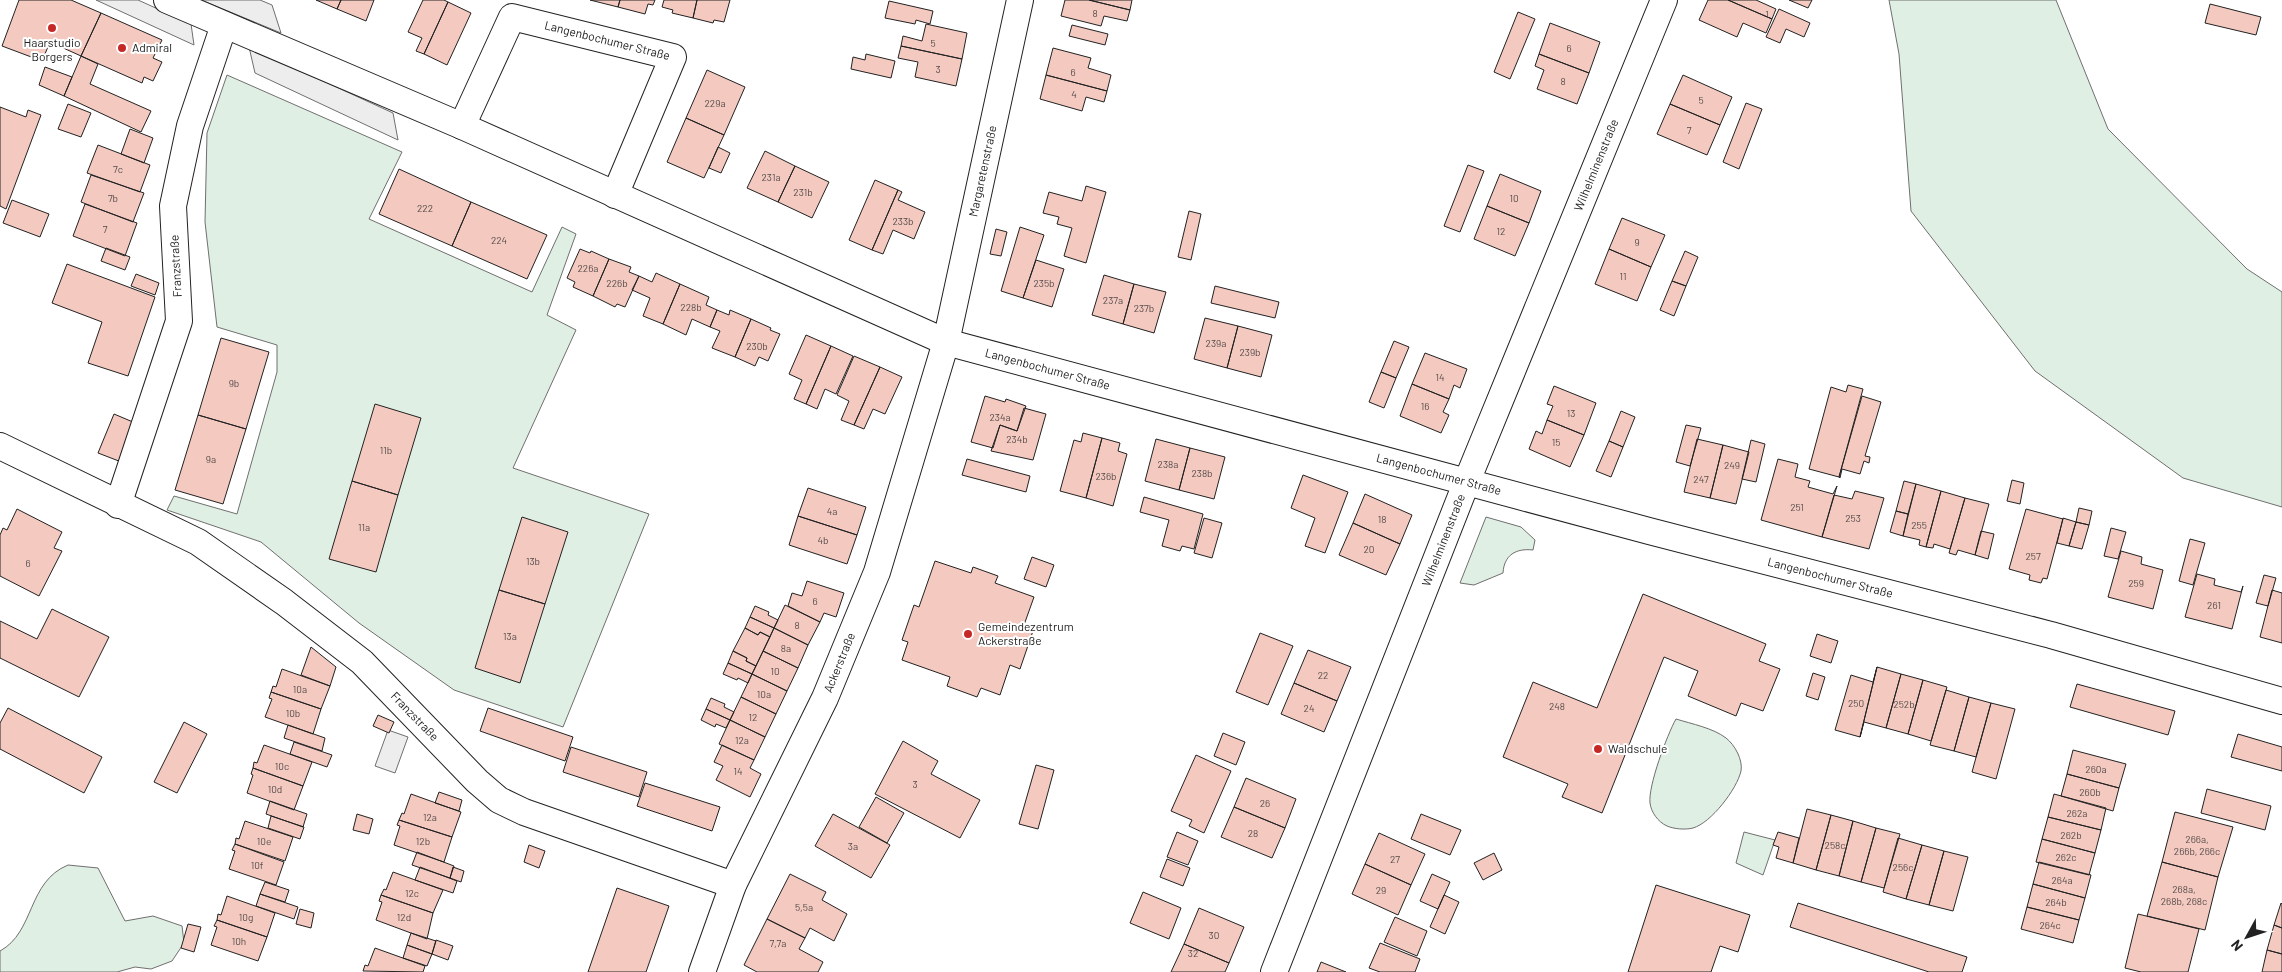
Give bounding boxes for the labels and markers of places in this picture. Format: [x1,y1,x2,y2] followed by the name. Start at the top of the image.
[46,22,58,34] marker: Haarstudio Borgers
[23,35,81,63] place label: Haarstudio Borgers
[132,40,172,54] place label: Admiral
[116,42,128,54] marker: Admiral
[978,619,1074,647] place label: Gemeindezentrum Ackerstraße
[962,628,974,640] marker: Gemeindezentrum Ackerstraße
[1608,741,1667,755] place label: Waldschule
[1592,743,1604,755] marker: Waldschule

